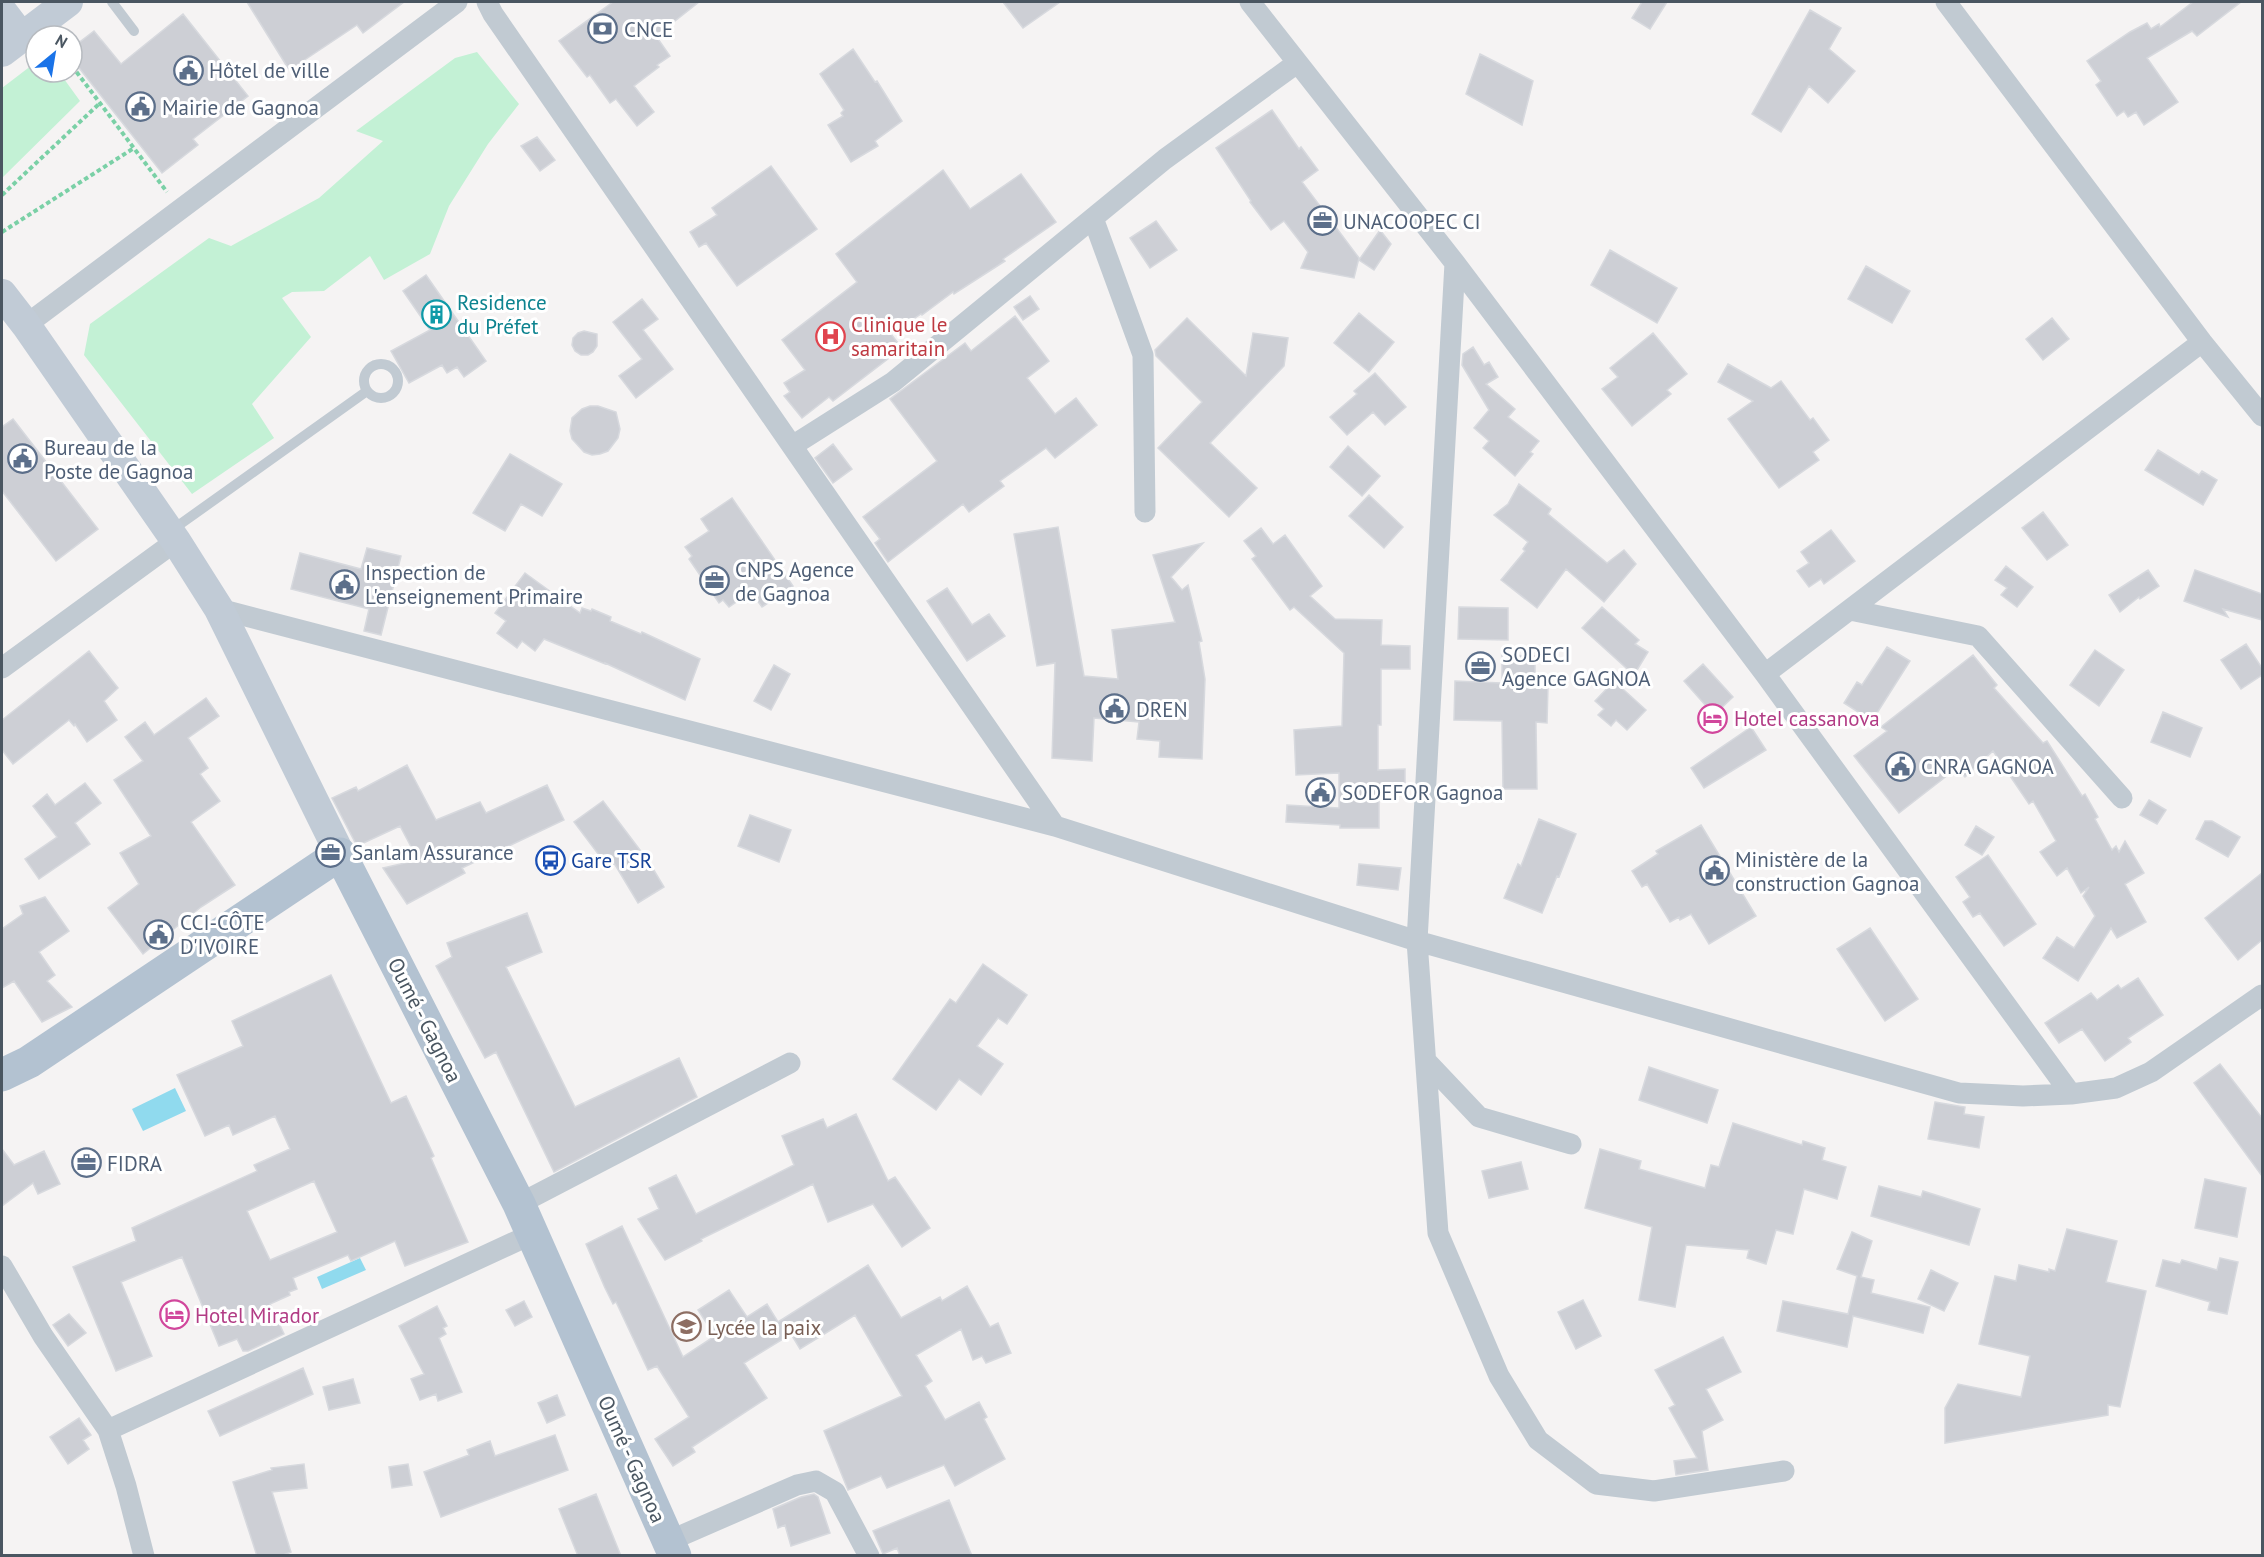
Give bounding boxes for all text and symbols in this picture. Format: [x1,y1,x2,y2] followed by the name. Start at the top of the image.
[587,13,619,45] bank icon: CNCE
[624,16,673,43] place label: CNCE
[24,24,84,84] north arrow
[52,30,71,52] text: N
[172,54,204,86] public building icon: Hôtel de ville
[209,57,330,84] place label: Hôtel de ville
[125,91,157,123] public building icon: Mairie de Gagnoa
[162,94,319,121] place label: Mairie de Gagnoa
[1306,205,1338,237] office icon: UNACOOPEC CI
[1343,208,1481,235] place label: UNACOOPEC CI
[457,289,547,340] place label: Residence du Préfet
[420,298,452,330] building icon: Residence du Préfet
[851,311,948,362] place label: Clinique le samaritain
[814,320,846,352] hospital icon: Clinique le samaritain
[44,434,194,485] place label: Bureau de la Poste de Gagnoa
[7,443,39,475] public building icon: Bureau de la Poste de Gagnoa
[735,556,854,607] place label: CNPS Agence de Gagnoa
[365,559,583,610] place label: Inspection de L'enseignement Primaire
[698,565,730,597] office icon: CNPS Agence de Gagnoa
[328,568,360,600] public building icon: Inspection de L'enseignement Primaire
[1502,641,1651,692] place label: SODECI Agence GAGNOA
[1465,650,1497,682] office icon: SODECI Agence GAGNOA
[1099,693,1131,725] public building icon: DREN
[1136,696,1188,723] place label: DREN
[1697,702,1729,734] hotel icon: Hotel cassanova
[1734,705,1880,732] place label: Hotel cassanova
[1884,750,1916,782] public building icon: CNRA GAGNOA
[1921,753,2055,780] place label: CNRA GAGNOA
[1305,776,1337,808] public building icon: SODEFOR Gagnoa
[1342,779,1504,806] place label: SODEFOR Gagnoa
[315,836,347,868] office icon: Sanlam Assurance
[352,839,514,866] place label: Sanlam Assurance
[534,844,566,876] bus stop icon: Gare TSR
[1735,846,1919,897] place label: Ministère de la construction Gagnoa
[571,847,652,874] place label: Gare TSR
[1698,855,1730,887] public building icon: Ministère de la construction Gagnoa
[180,909,265,960] place label: CCI-CÔTE D'IVOIRE
[143,918,175,950] public building icon: CCI-CÔTE D'IVOIRE
[382,953,468,1087] street label: Oumé - Gagnoa
[70,1147,102,1179] office icon: FIDRA
[107,1150,163,1177] place label: FIDRA
[158,1299,190,1331] hotel icon: Hotel Mirador
[195,1302,319,1329] place label: Hotel Mirador
[670,1311,702,1343] school or university icon: Lycée la paix
[707,1314,822,1341] place label: Lycée la paix
[592,1391,672,1527] street label: Oumé - Gagnoa

